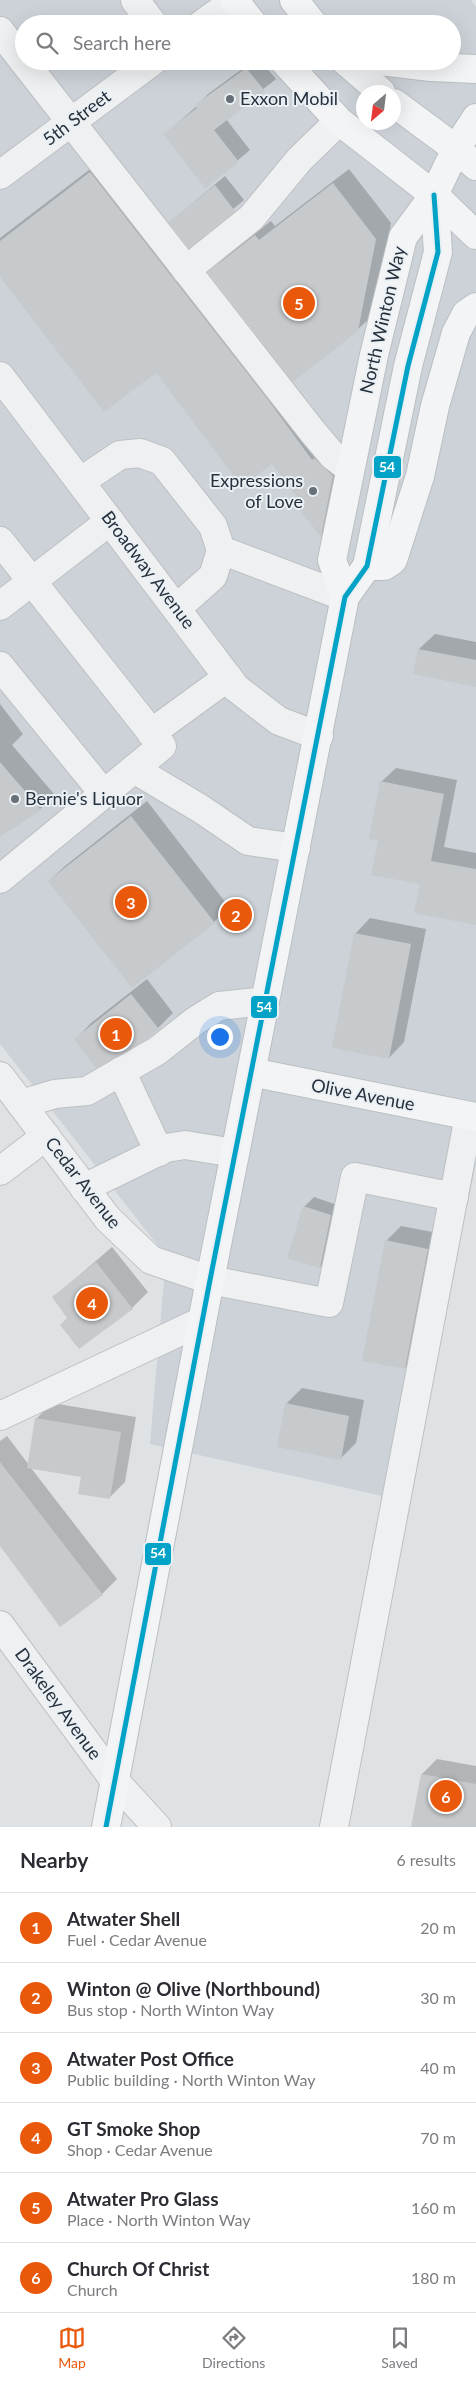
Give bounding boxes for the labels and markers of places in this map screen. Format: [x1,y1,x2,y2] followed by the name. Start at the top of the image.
[240,87,338,109] place label: Exxon Mobil
[224,93,236,105] marker: Exxon Mobil
[283,284,315,322] pin: 5
[210,469,303,512] place label: Expressions of Love
[307,485,319,497] marker: Expressions of Love
[25,787,143,809] place label: Bernie's Liquor
[9,793,21,805] marker: Bernie's Liquor
[115,883,147,921] pin: 3
[220,896,252,934] pin: 2
[100,1015,132,1053] pin: 1
[76,1284,108,1322] pin: 4
[430,1777,462,1815] pin: 6

